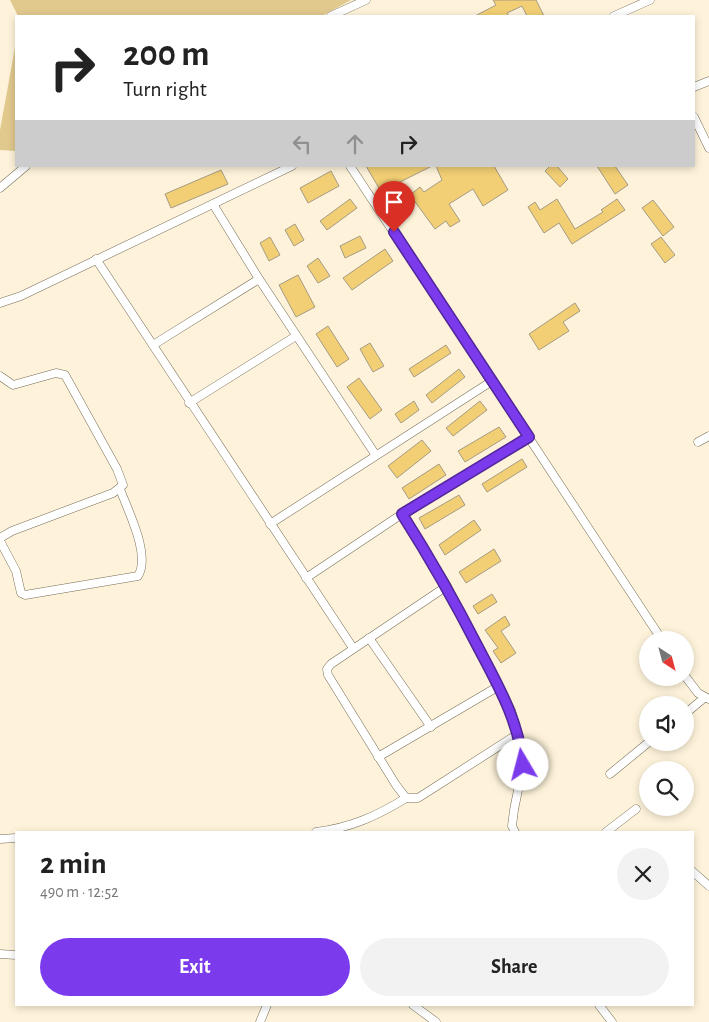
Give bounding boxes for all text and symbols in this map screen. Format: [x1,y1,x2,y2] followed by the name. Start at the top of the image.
[40,35,105,100] icon: right
[123,37,210,72] text: 200 m
[123,78,207,100] text: Turn right
[288,130,316,158] icon: left
[341,130,369,158] icon: ahead
[394,130,422,158] icon: right
[373,181,415,232] pin
[380,188,408,216] icon: arrive
[639,631,694,686] north arrow
[639,631,694,816] map controls
[639,696,694,751] button: sound
[496,738,548,790] position arrow
[639,761,694,816] button: search
[617,848,669,900] button: close
[40,849,107,879] text: 2 min
[40,884,118,900] text: 490 m · 12:52
[40,938,350,996] button: Exit
[360,938,669,996] button: Share

